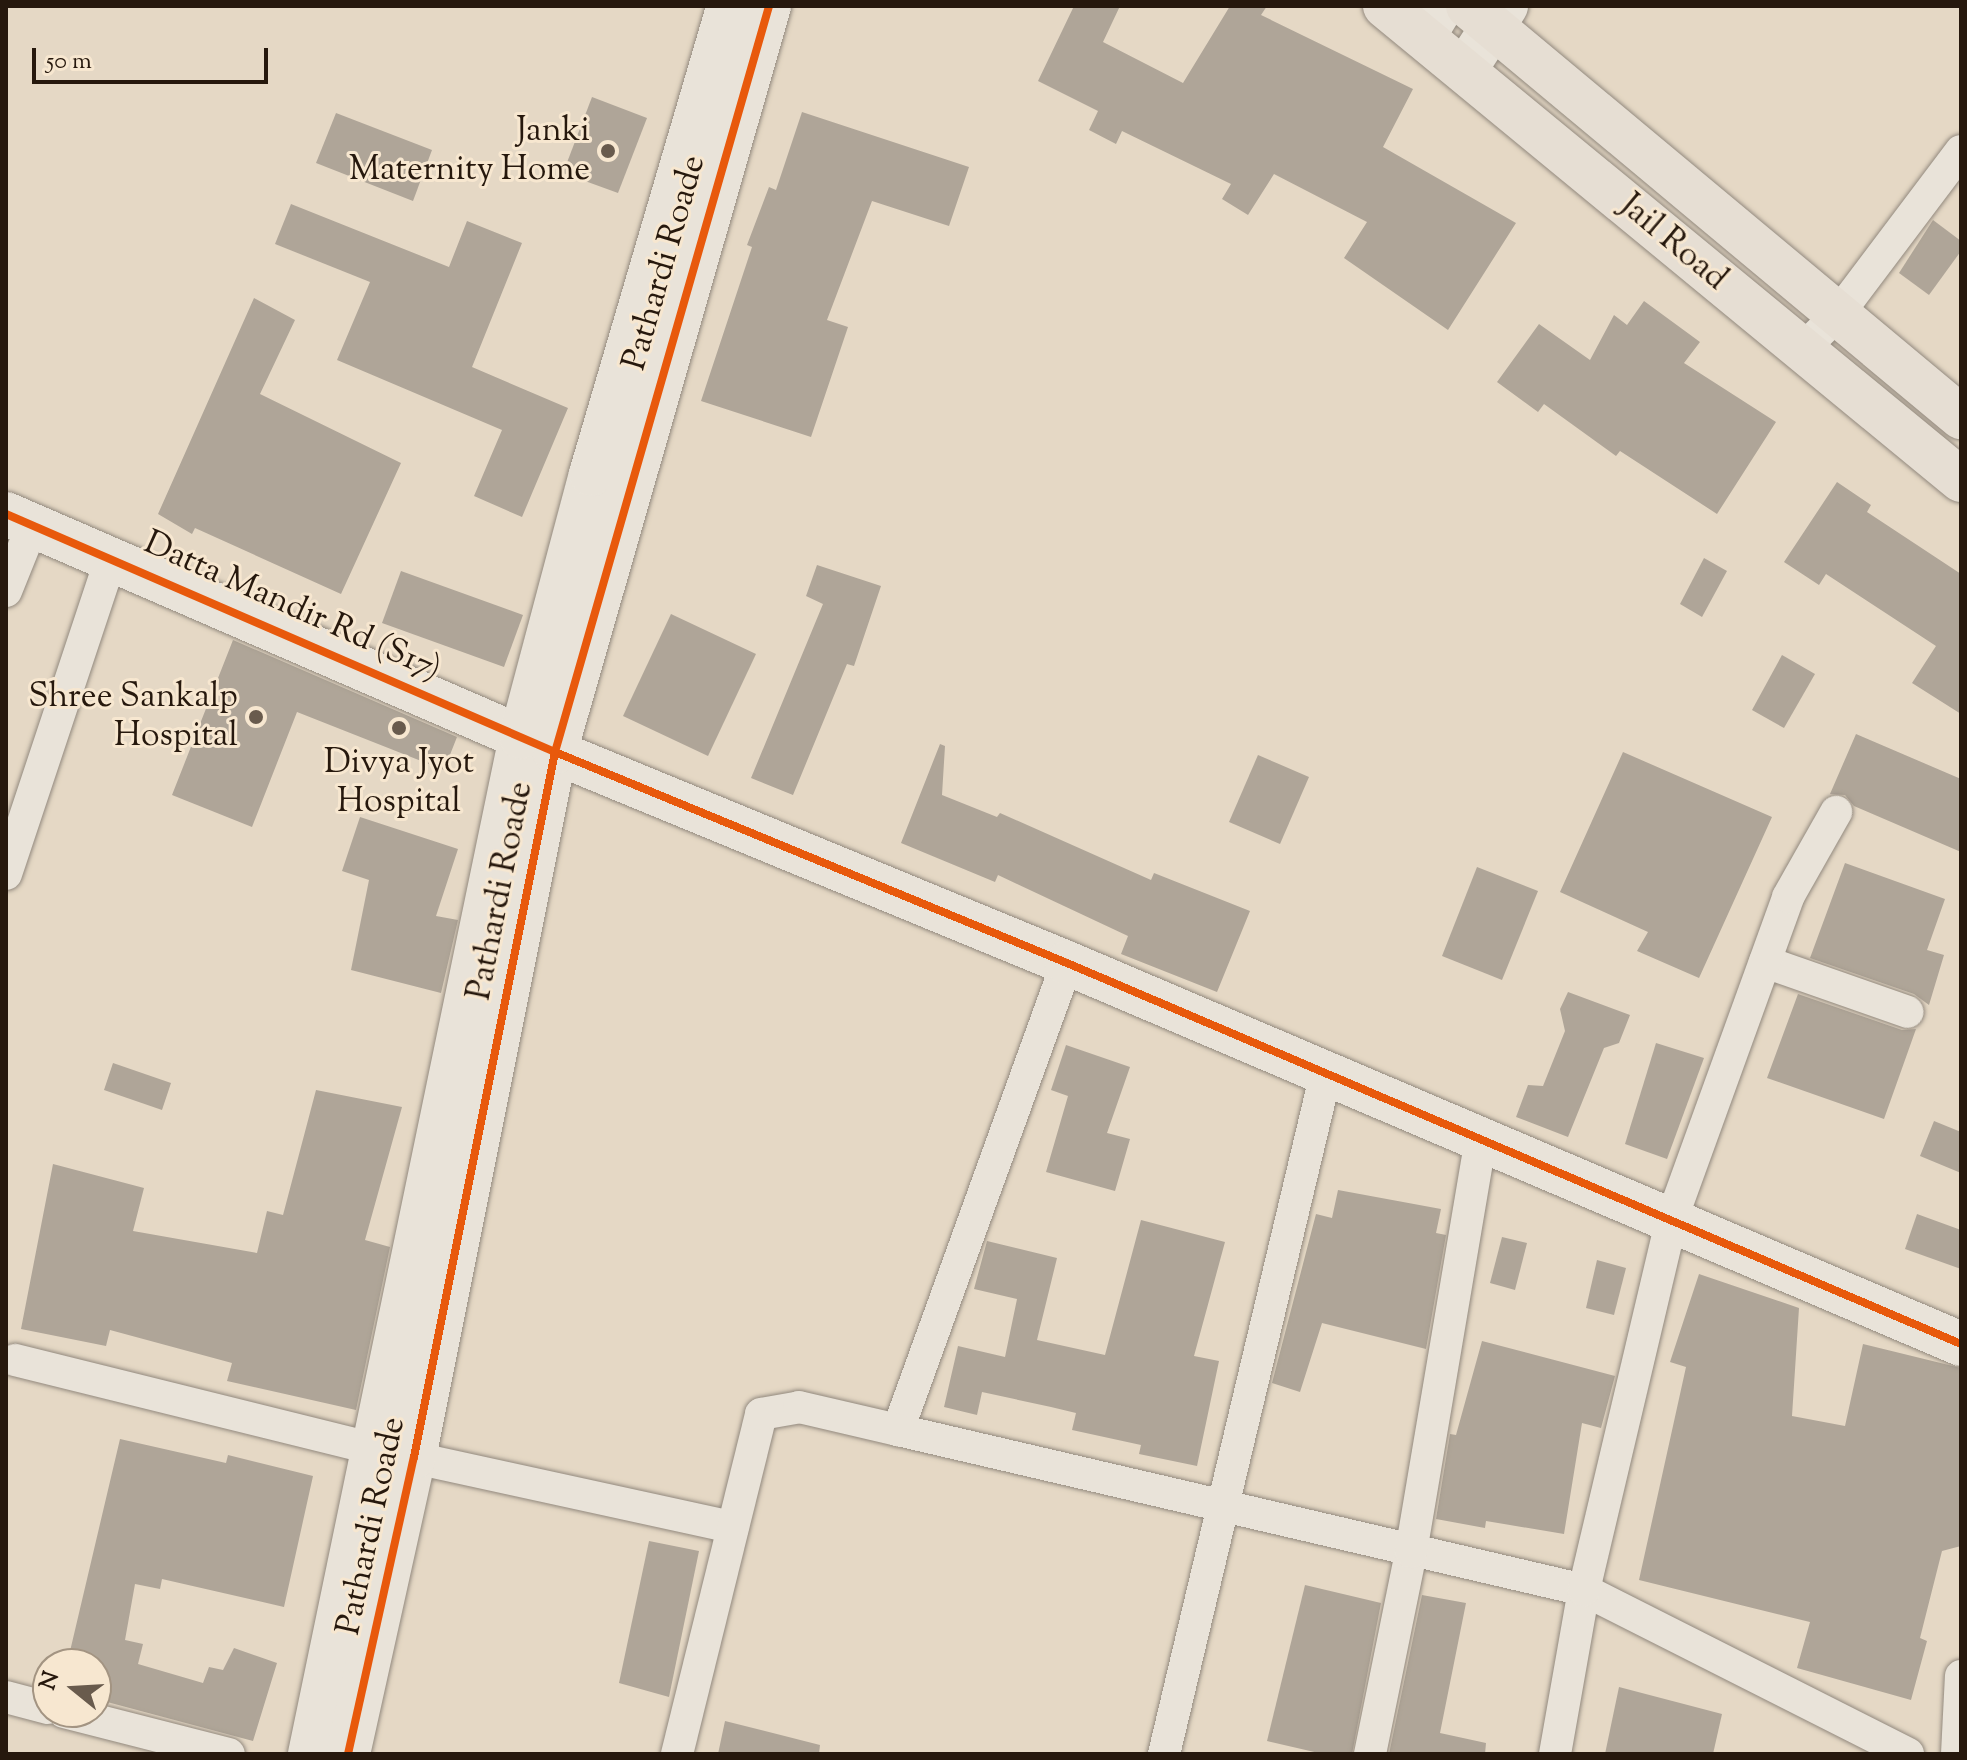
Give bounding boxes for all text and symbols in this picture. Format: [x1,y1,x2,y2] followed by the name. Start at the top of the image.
[36,32,272,82] scale bar
[46,45,92,79] text: 50 m
[349,111,590,190] place label: Janki Maternity Home
[597,140,619,162] marker: Janki Maternity Home
[615,151,715,375] street label: Pathardi Roade
[1611,186,1735,300] street label: Jail Road
[137,523,447,691] street label: Datta Mandir Rd (S17)
[28,677,238,756] place label: Shree Sankalp Hospital
[245,706,267,728] marker: Shree Sankalp Hospital
[388,717,410,739] marker: Divya Jyot Hospital
[324,743,474,822] place label: Divya Jyot Hospital
[460,778,542,1004] street label: Pathardi Roade
[329,1413,415,1639] street label: Pathardi Roade
[32,1648,112,1728] north arrow
[33,1668,69,1694] text: N

